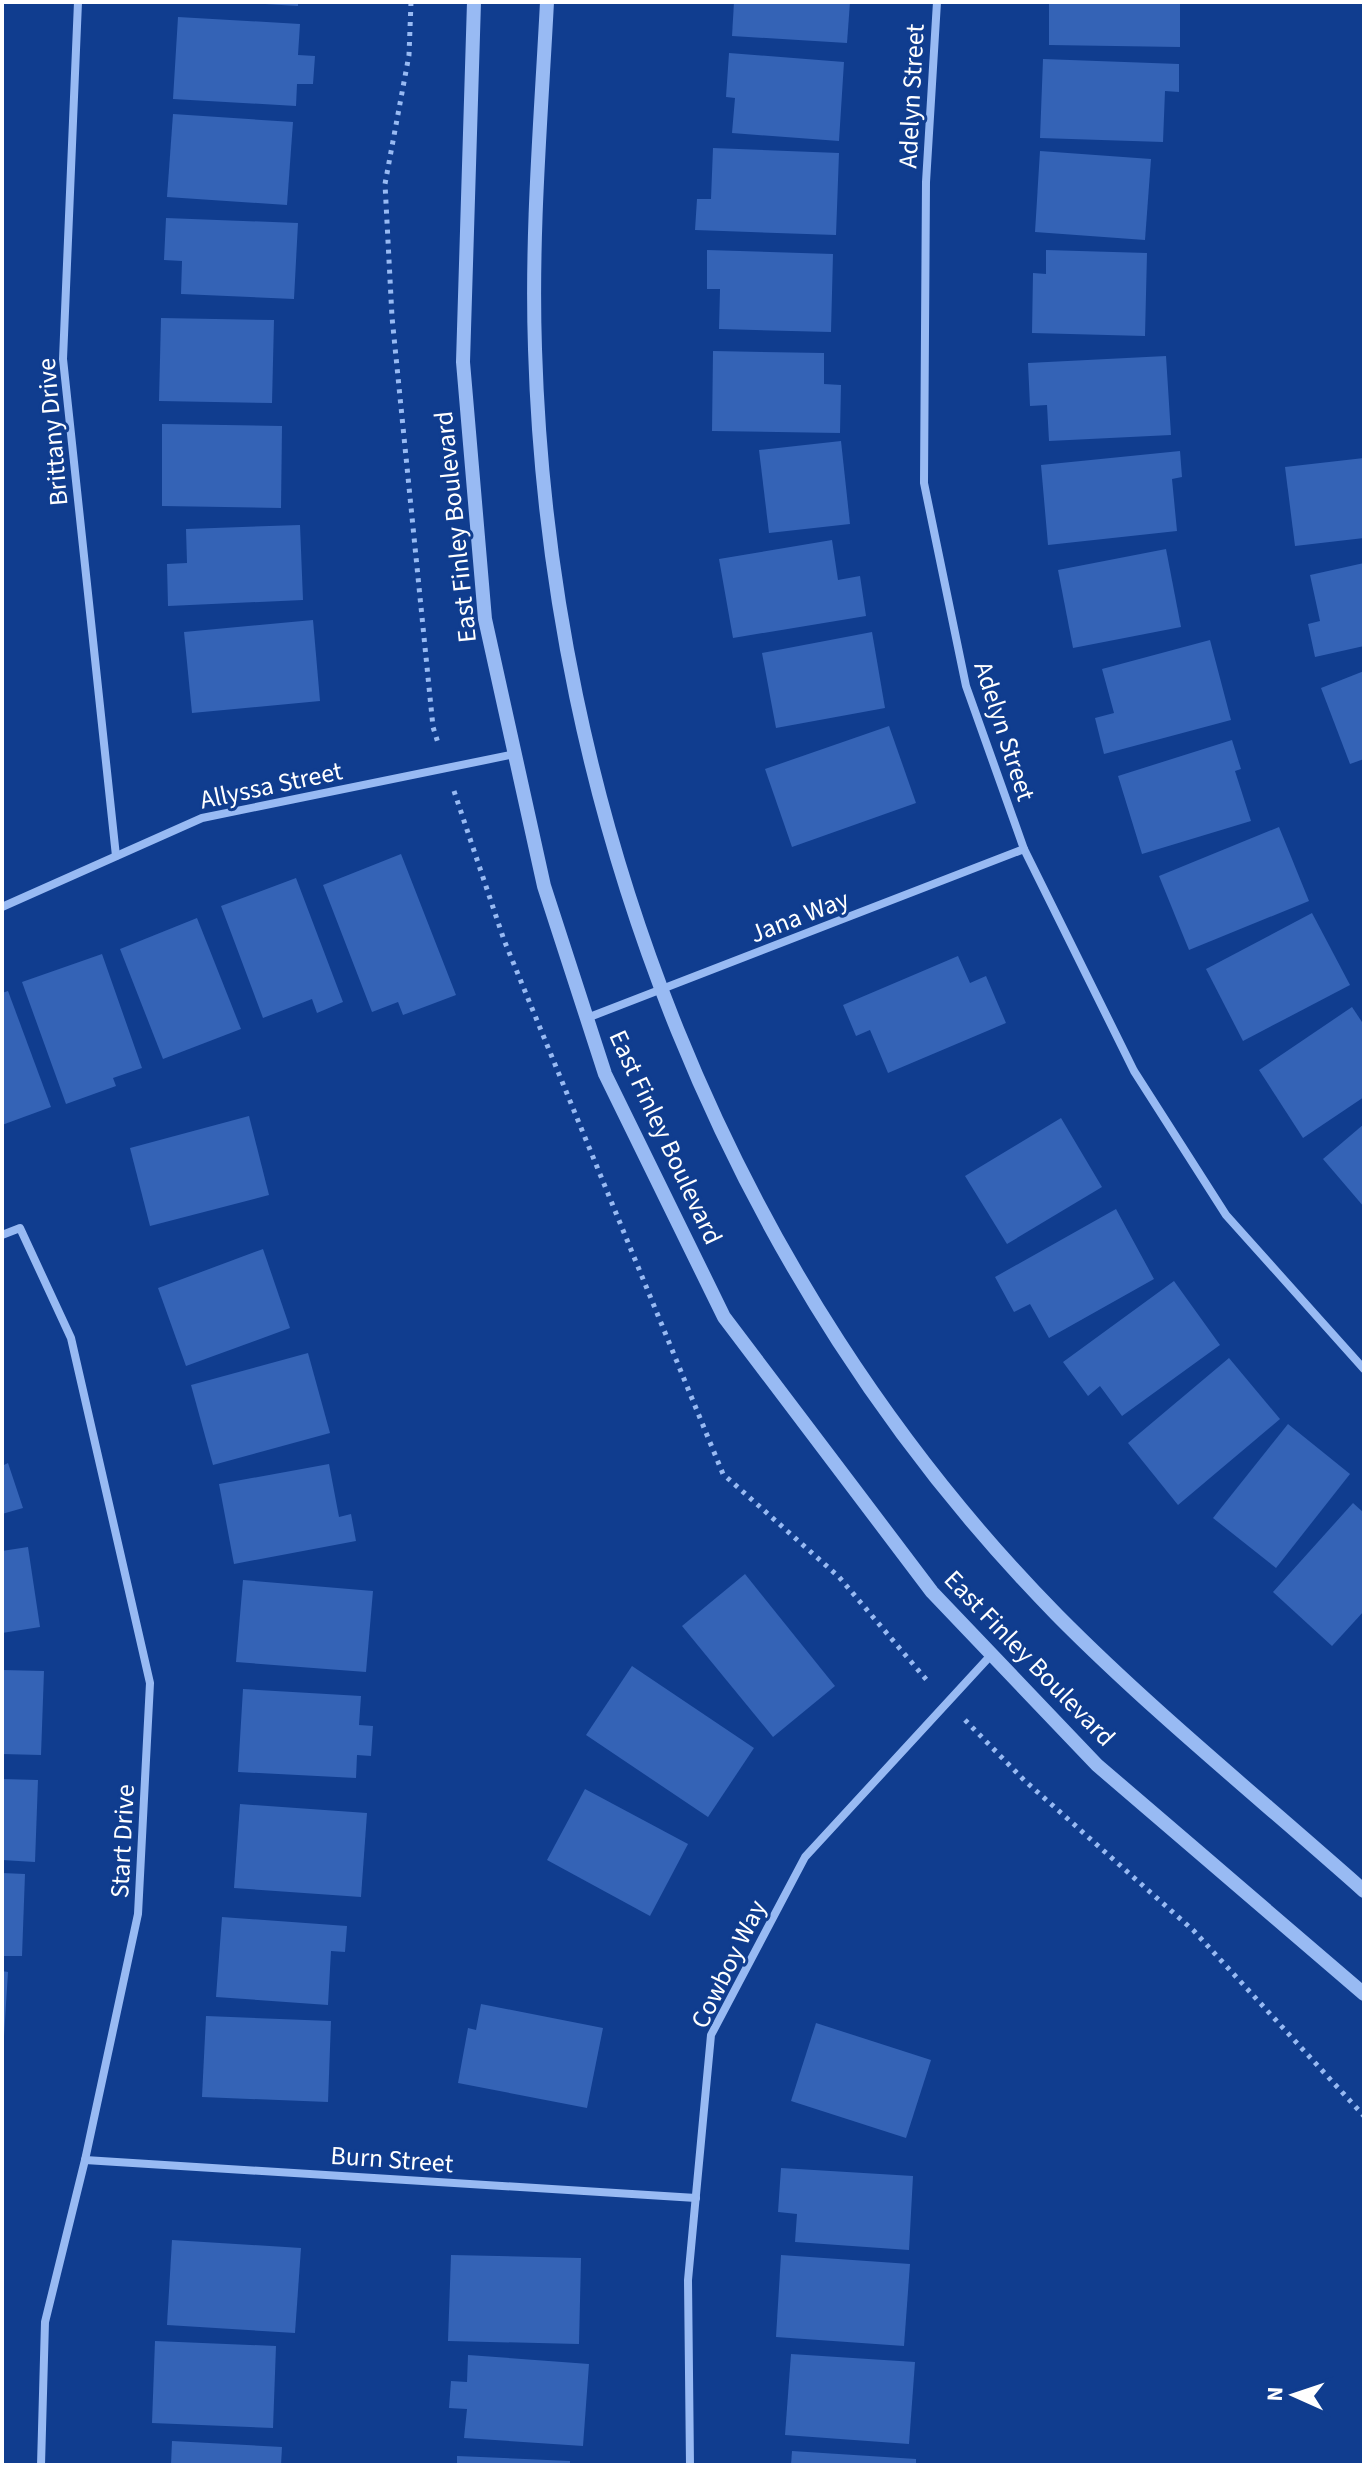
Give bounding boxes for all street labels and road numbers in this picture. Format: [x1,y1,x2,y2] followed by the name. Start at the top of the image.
[889,23,934,169] street label: Adelyn Street
[28,357,77,507] street label: Brittany Drive
[425,409,486,645] street label: East Finley Boulevard
[965,657,1045,806] street label: Adelyn Street
[196,752,346,819] street label: Allyssa Street
[744,881,854,952] street label: Jana Way
[600,1024,731,1251] street label: East Finley Boulevard
[935,1562,1124,1755] street label: East Finley Boulevard
[101,1783,144,1899] street label: Start Drive
[681,1894,775,2035] street label: Cowboy Way
[329,2137,455,2182] street label: Burn Street

